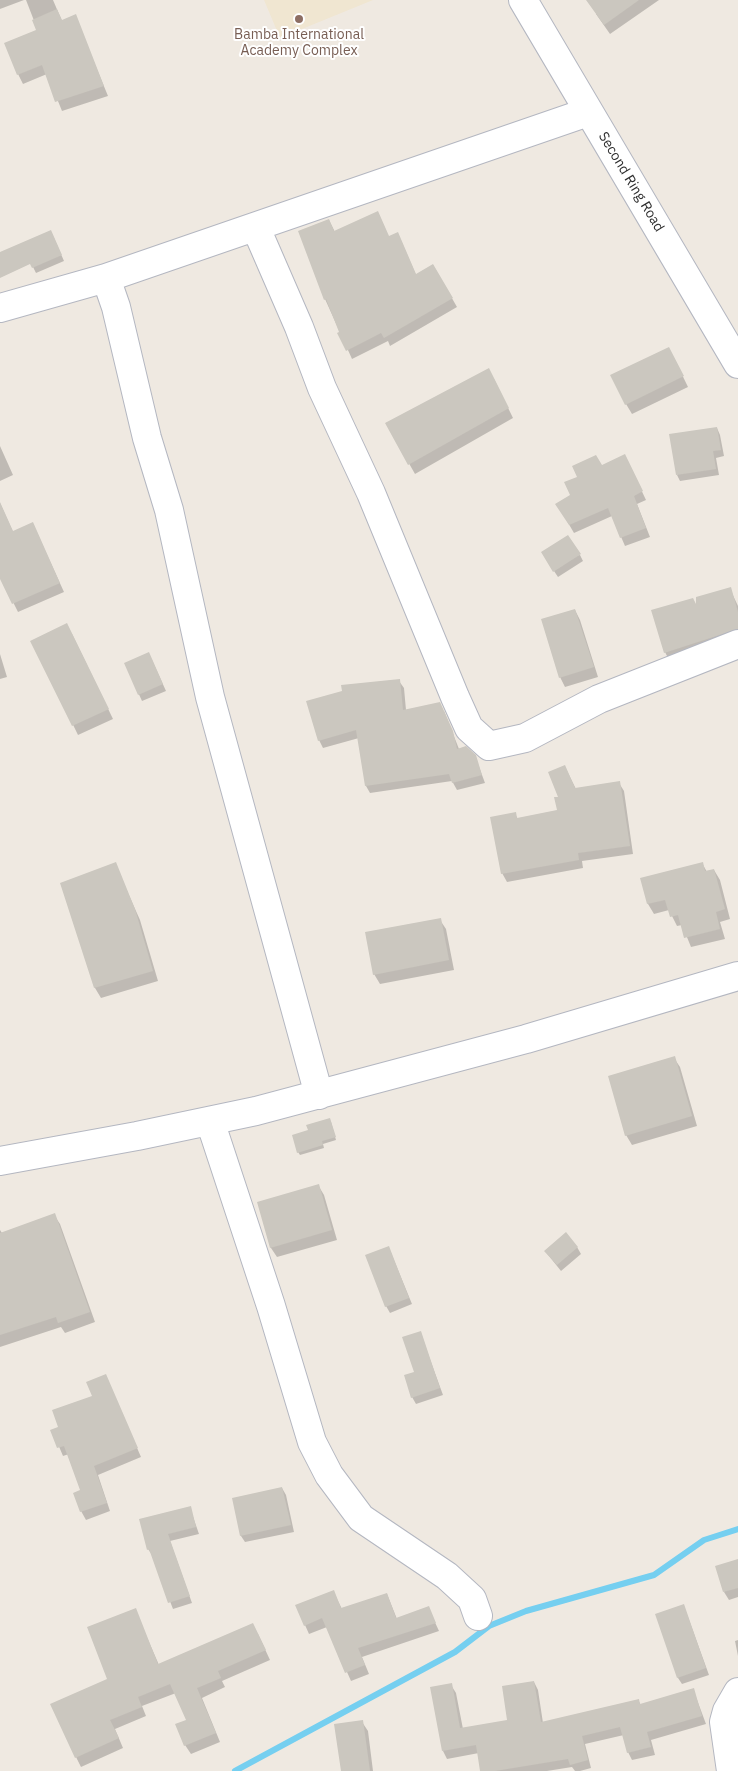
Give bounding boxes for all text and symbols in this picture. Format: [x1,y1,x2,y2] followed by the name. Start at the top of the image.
[293,13,305,25] marker: Bamba International Academy Complex
[234,27,364,59] place label: Bamba International Academy Complex
[595,129,667,235] street label: Second Ring Road

